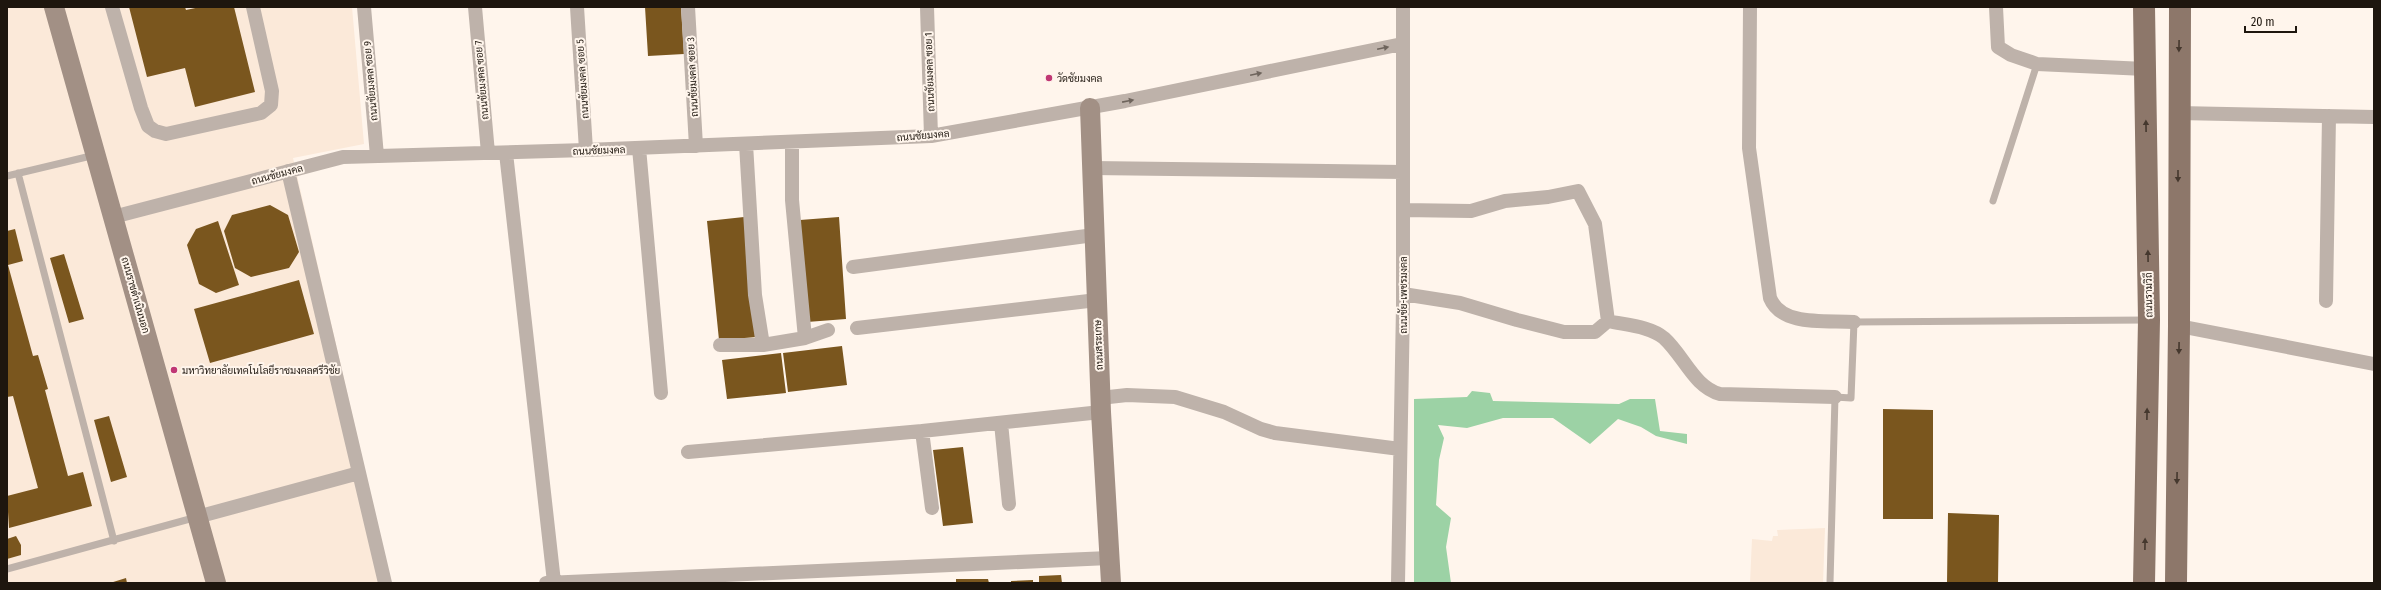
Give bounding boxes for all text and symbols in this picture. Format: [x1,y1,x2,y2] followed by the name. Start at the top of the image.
[2245,8,2296,34] scale bar
[2251,15,2275,29] text: 20 m
[922,32,937,112] street label: ถนนชัยมงคล ซอย 1
[684,36,701,117] street label: ถนนชัยมงคล ซอย 3
[573,38,592,119] street label: ถนนชัยมงคล ซอย 5
[361,40,380,121] street label: ถนนชัยมงคล ซอย 9
[472,40,491,120] street label: ถนนชัยมงคล ซอย 7
[2176,40,2182,53] one-way arrow
[1377,44,1389,50] one-way arrow
[1249,71,1262,77] one-way arrow
[1057,72,1103,85] place label: วัดชัยมงคล
[1044,73,1054,83] marker: วัดชัยมงคล
[1122,97,1134,103] one-way arrow
[2143,119,2149,132] one-way arrow
[896,127,950,144] street label: ถนนชัยมงคล
[572,143,626,158] street label: ถนนชัยมงคล
[250,161,305,188] street label: ถนนชัยมงคล
[2175,170,2181,183] one-way arrow
[2145,249,2151,262] one-way arrow
[118,255,153,335] street label: ถนนราชดำเนินนอก
[1397,256,1410,334] street label: ถนนชัย-เพชรมงคล
[2142,272,2155,318] street label: ถนนรามวิถี
[1092,319,1106,370] street label: ถนนสระเกษ
[2176,342,2182,355] one-way arrow
[182,364,340,377] place label: มหาวิทยาลัยเทคโนโลยีราชมงคลศรีวิชัย
[169,365,179,375] marker: มหาวิทยาลัยเทคโนโลยีราชมงคลศรีวิชัย
[2144,407,2150,420] one-way arrow
[2174,472,2180,485] one-way arrow
[2141,538,2148,550] one-way arrow

